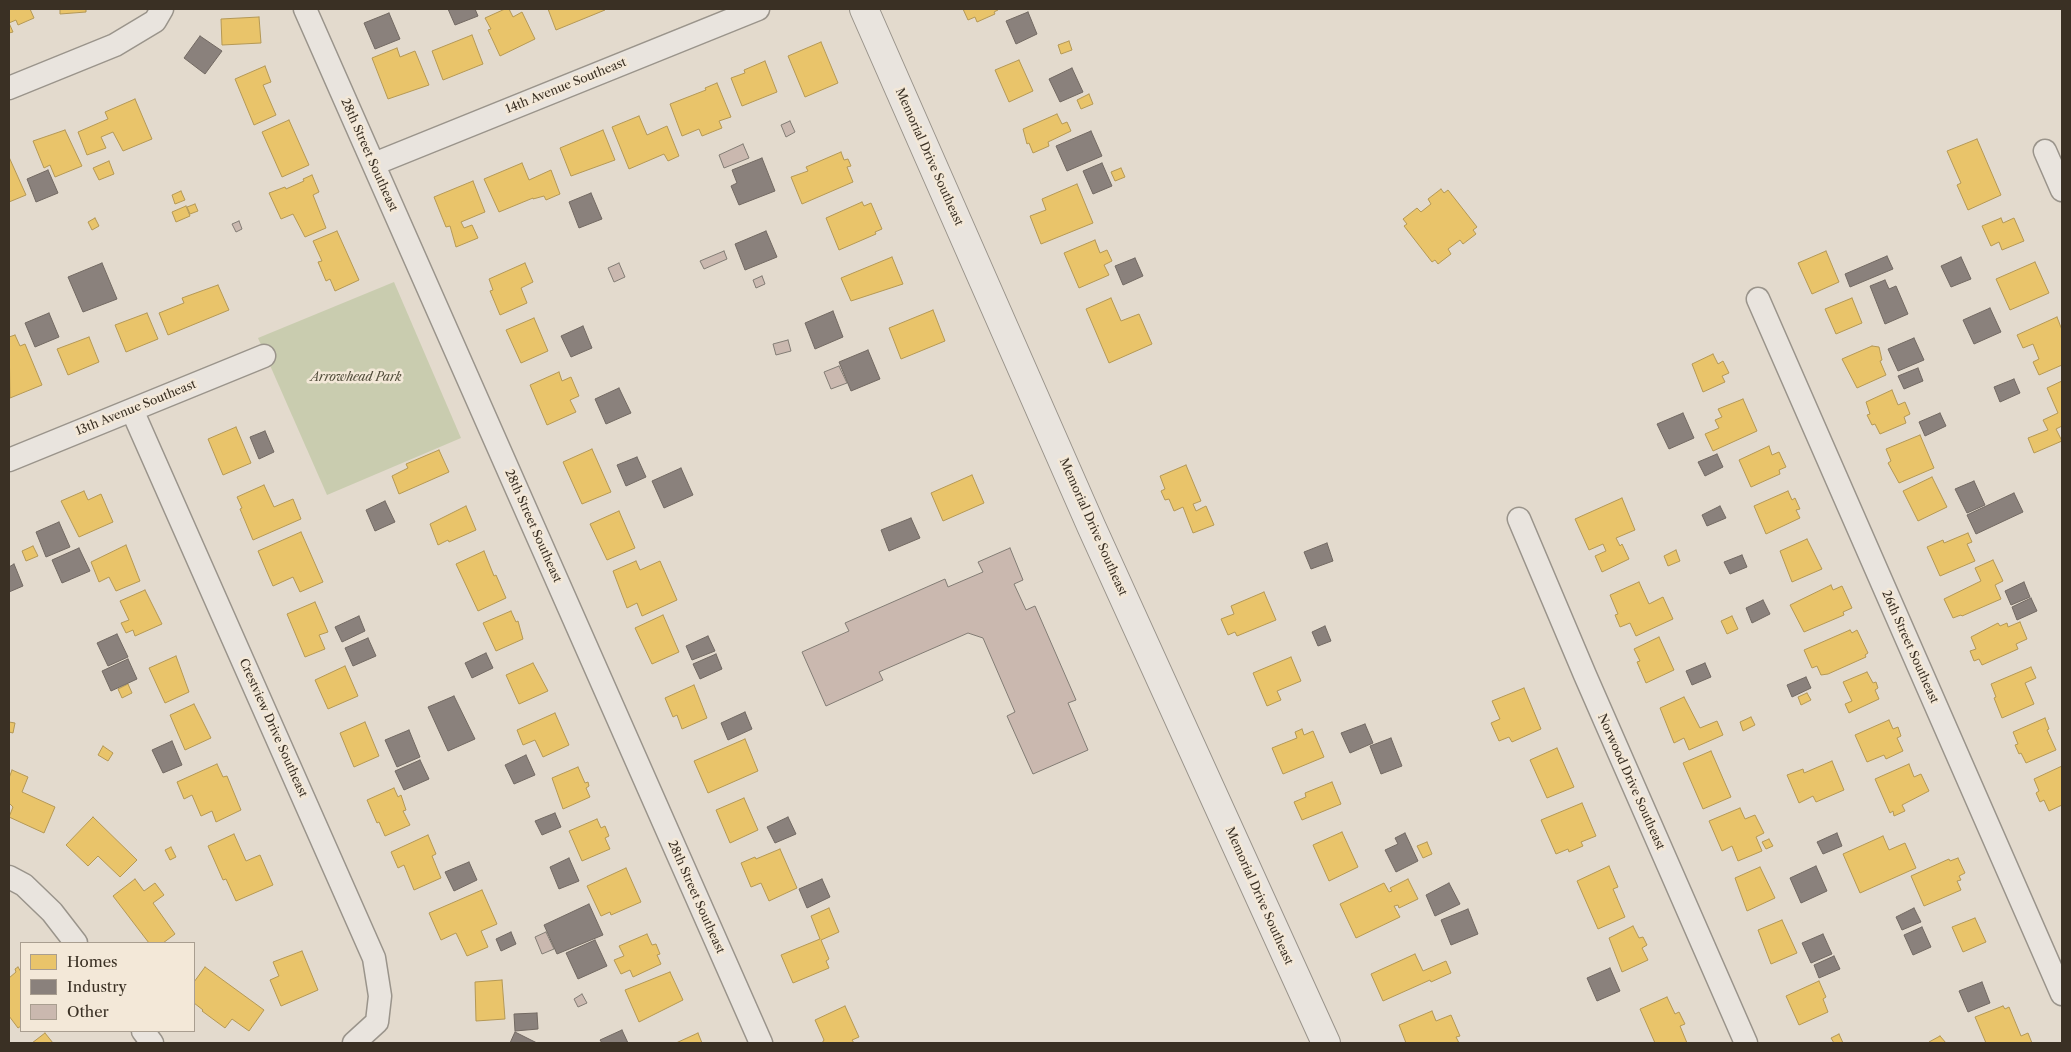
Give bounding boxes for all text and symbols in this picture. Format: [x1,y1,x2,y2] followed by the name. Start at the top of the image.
[504,55,628,117] street label: 14th Avenue Southeast
[892,86,966,228] street label: Memorial Drive Southeast
[338,96,400,214] street label: 28th Street Southeast
[311,371,401,385] park label: Arrowhead Park
[74,377,198,439] street label: 13th Avenue Southeast
[1056,456,1130,598] street label: Memorial Drive Southeast
[502,467,564,585] street label: 28th Street Southeast
[1879,588,1941,706] street label: 26th Street Southeast
[236,656,310,800] street label: Crestview Drive Southeast
[1594,712,1668,852] street label: Norwood Drive Southeast
[1222,825,1296,967] street label: Memorial Drive Southeast
[665,838,727,956] street label: 28th Street Southeast
[20,942,195,1032] legend
[67,952,118,971] text: Homes
[67,977,127,996] text: Industry
[67,1002,109,1021] text: Other

